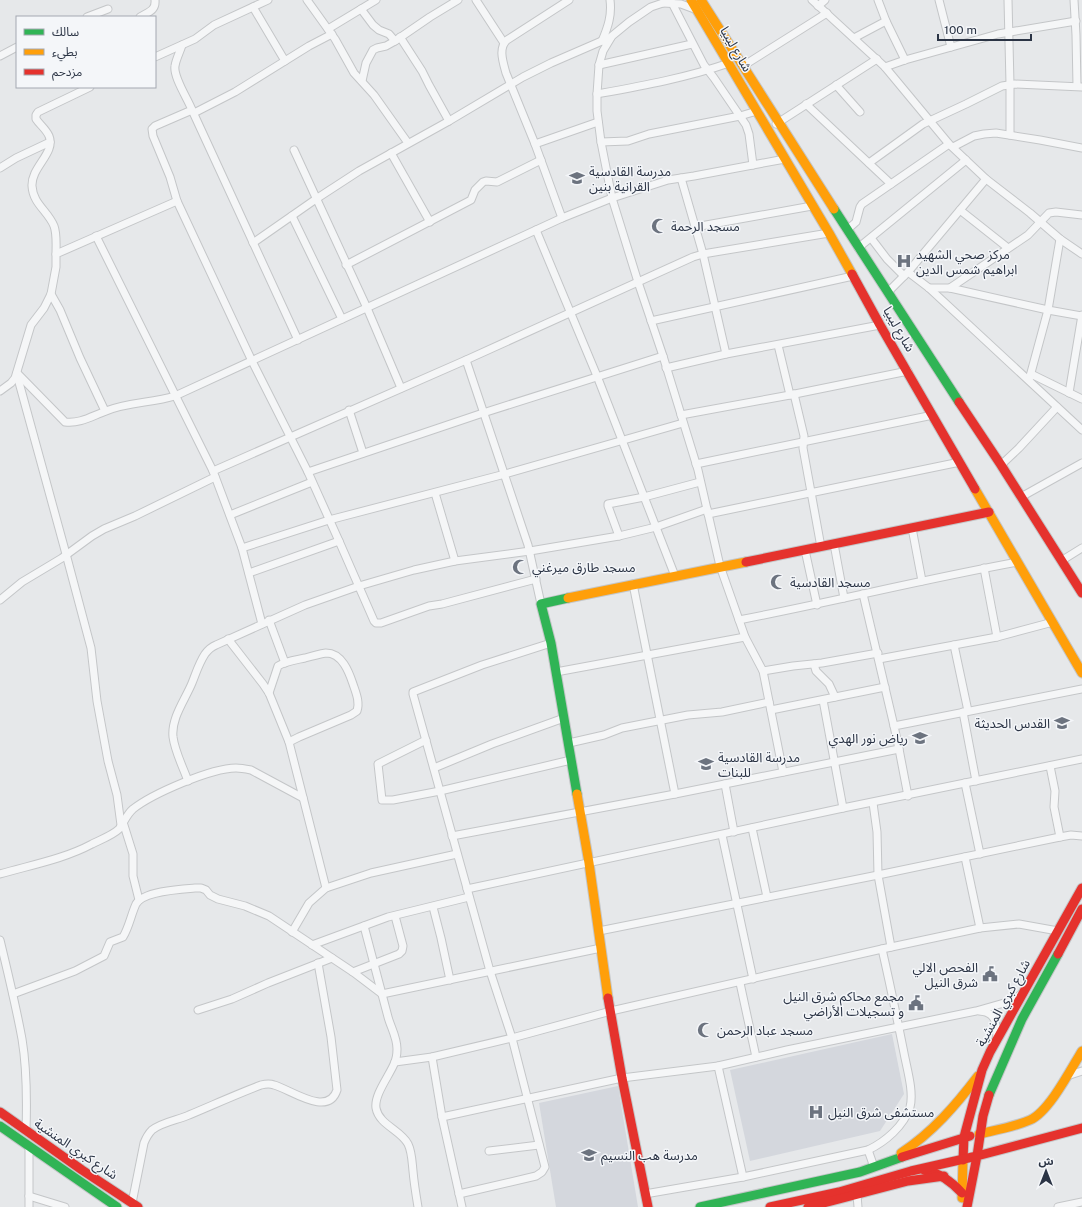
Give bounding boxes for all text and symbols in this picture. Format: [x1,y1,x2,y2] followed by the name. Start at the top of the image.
[16,16,156,88] legend
[938,16,1031,42] scale bar
[944,23,977,37] text: 100 m
[714,24,755,76] street label: شارع ليبيا
[52,25,79,39] text: سالك
[52,45,78,62] text: بطيء
[52,65,82,81] text: مزدحم
[589,164,671,195] place label: مدرسة القادسية القرانية بنين
[568,169,586,187] school or university icon: مدرسة القادسية القرانية بنين
[650,217,668,235] mosque icon: مسجد الرحمة
[671,219,740,234] place label: مسجد الرحمة
[916,247,1017,280] place label: مركز صحي الشهيد ابراهيم شمس الدين
[895,252,913,270] hospital icon: مركز صحي الشهيد ابراهيم شمس الدين
[877,304,918,356] street label: شارع ليبيا
[511,558,529,576] mosque icon: مسجد طارق ميرغني
[532,560,636,578] place label: مسجد طارق ميرغني
[769,573,787,591] mosque icon: مسجد القادسية
[790,575,871,590] place label: مسجد القادسية
[1053,714,1071,732] school or university icon: القدس الحديثة
[975,716,1050,732] place label: القدس الحديثة
[911,729,929,747] school or university icon: رياض نور الهدي
[828,731,908,749] place label: رياض نور الهدي
[718,750,800,780] place label: مدرسة القادسية للبنات
[697,755,715,773] school or university icon: مدرسة القادسية للبنات
[973,957,1036,1051] street label: شارع كبري المنشية
[912,960,978,991] place label: الفحص الالي شرق النيل
[981,965,999,983] public building icon: الفحص الالي شرق النيل
[783,989,904,1022] place label: مجمع محاكم شرق النيل و تسجيلات الأراضي
[907,994,925,1012] public building icon: مجمع محاكم شرق النيل و تسجيلات الأراضي
[696,1021,714,1039] mosque icon: مسجد عباد الرحمن
[717,1023,813,1039] place label: مسجد عباد الرحمن
[807,1103,825,1121] hospital icon: مستشفى شرق النيل
[828,1105,935,1121] place label: مستشفى شرق النيل
[30,1116,120,1185] street label: شارع كبري المنشية
[580,1146,598,1164] school or university icon: مدرسة هب النسيم
[601,1148,698,1166] place label: مدرسة هب النسيم
[1026,1151,1066,1191] north arrow
[1038,1155,1054,1168] text: ش

